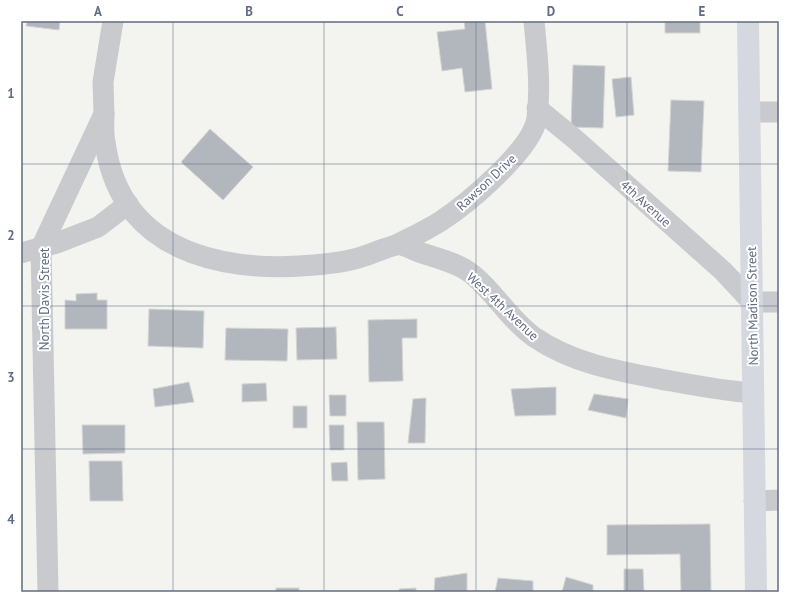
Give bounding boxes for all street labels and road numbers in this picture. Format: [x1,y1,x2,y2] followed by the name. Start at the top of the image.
[453,150,520,214] street label: Rawson Drive
[617,176,674,231] street label: 4th Avenue
[743,246,762,366] street label: North Madison Street
[36,247,53,350] street label: North Davis Street
[463,269,542,344] street label: West 4th Avenue

